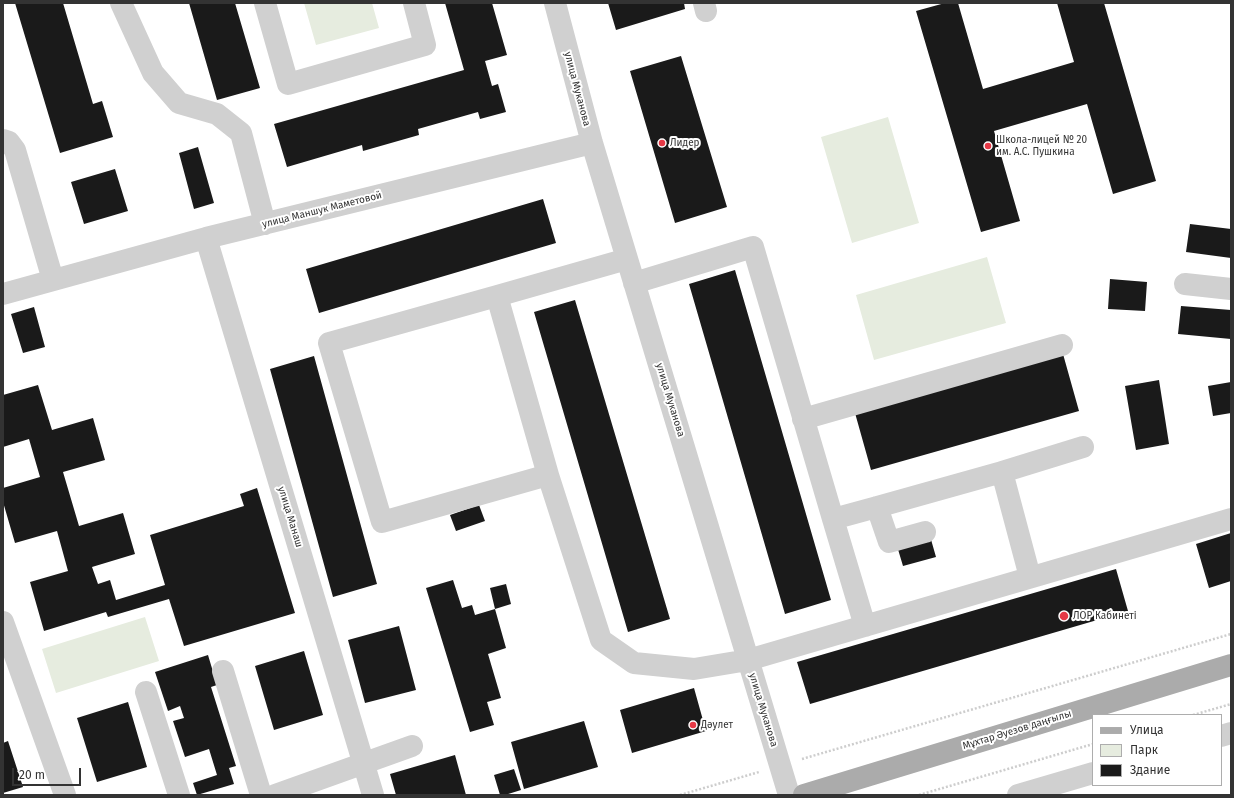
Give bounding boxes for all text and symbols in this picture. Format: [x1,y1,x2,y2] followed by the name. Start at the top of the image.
[561,51,593,127] street label: улица Муканова
[996,134,1087,158] place label: Школа-лицей № 20 им. А.С. Пушкина
[670,137,700,149] place label: Лидер
[657,138,667,148] marker: Лидер
[983,141,993,151] marker: Школа-лицей № 20 им. А.С. Пушкина
[261,189,383,231] street label: улица Маншук Маметовой
[653,362,687,438] street label: улица Муканова
[275,485,305,549] street label: улица Манаш
[1058,610,1070,622] marker: ЛОР Кабинетi
[1073,610,1136,622] place label: ЛОР Кабинетi
[746,672,780,748] street label: улица Муканова
[961,708,1073,752] street label: Мұхтар Әуезов даңғылы
[1092,714,1222,786] legend
[701,719,733,731] place label: Дәулет
[688,720,698,730] marker: Дәулет
[1130,723,1164,737] text: Улица
[1130,743,1158,757] text: Парк
[14,760,83,786] scale bar
[1130,763,1170,777] text: Здание
[19,768,45,782] text: 20 m

